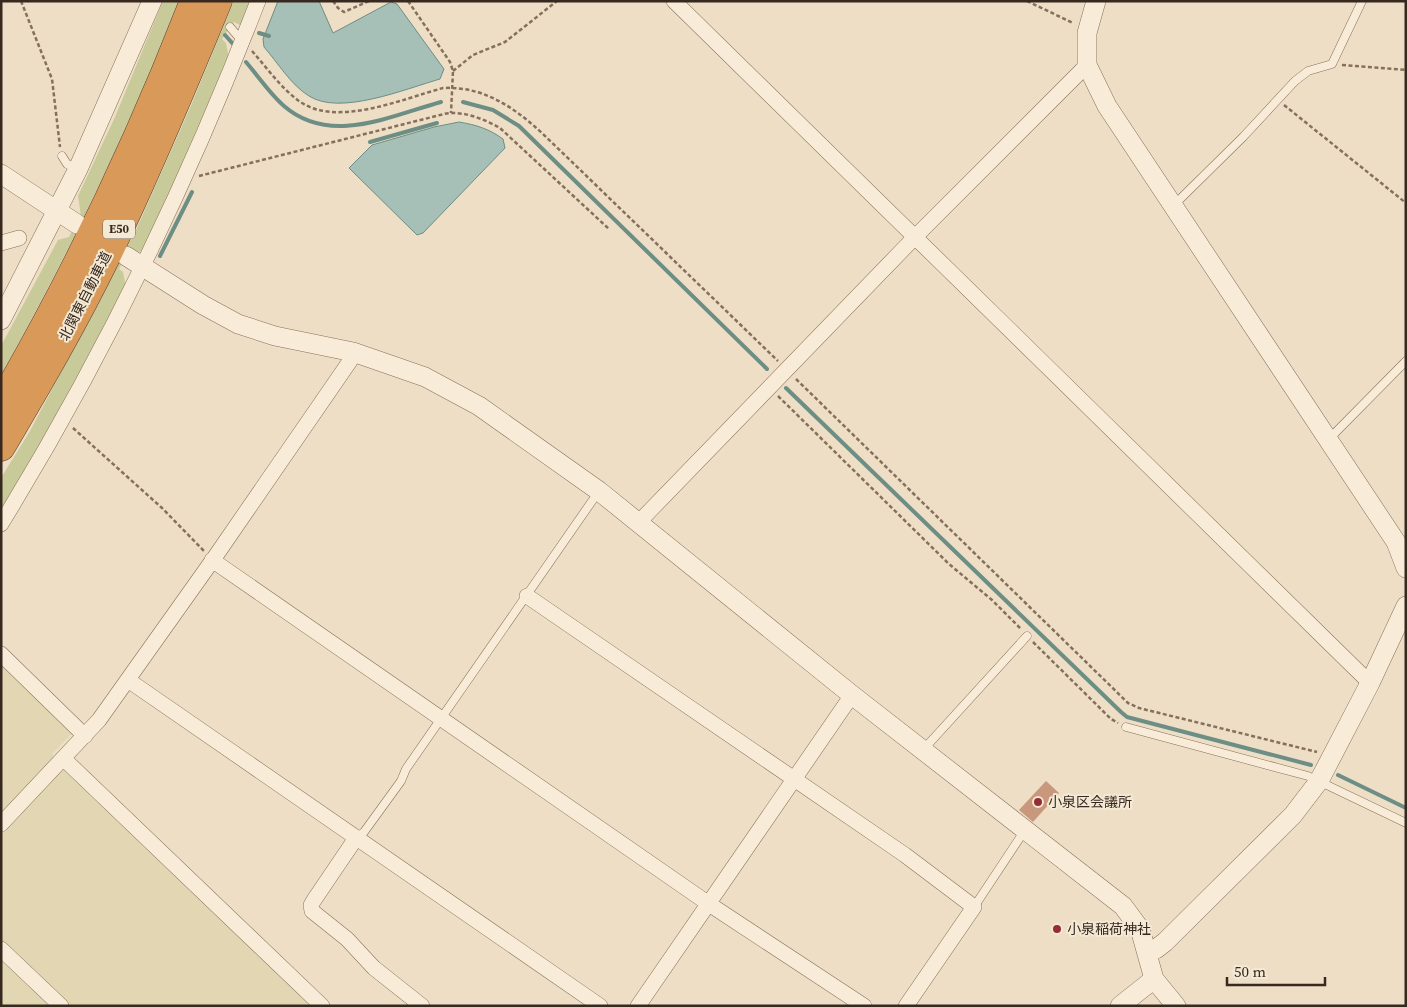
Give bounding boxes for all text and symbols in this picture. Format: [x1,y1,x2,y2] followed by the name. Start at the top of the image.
[103,220,135,238] road number: E50
[54,248,116,344] street label: 北関東自動車道
[1048,792,1132,812] place label: 小泉区会議所
[1032,796,1044,808] marker: 小泉区会議所
[1067,919,1151,939] place label: 小泉稲荷神社
[1051,923,1063,935] marker: 小泉稲荷神社
[1227,954,1324,986] scale bar
[1234,961,1266,982] text: 50 m

